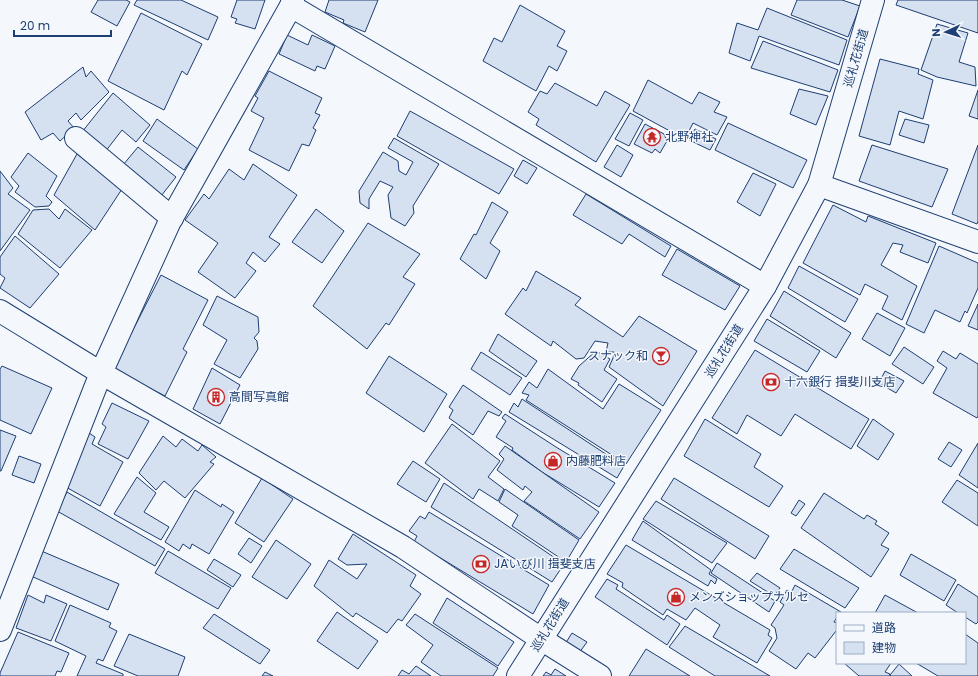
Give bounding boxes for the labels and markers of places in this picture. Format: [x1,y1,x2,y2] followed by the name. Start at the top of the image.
[642,127,662,147] temple icon: 北野神社
[665,128,713,145] place label: 北野神社
[651,346,671,366] bar icon: スナック和
[588,347,648,364] place label: スナック和
[761,372,781,392] bank icon: 十六銀行 揖斐川支店
[784,373,895,390] place label: 十六銀行 揖斐川支店
[206,387,226,407] building icon: 高間写真館
[229,388,289,405] place label: 高間写真館
[543,451,563,471] shop icon: 内藤肥料店
[566,452,626,469] place label: 内藤肥料店
[471,554,491,574] bank icon: JAいび川 揖斐支店
[494,555,596,572] place label: JAいび川 揖斐支店
[666,587,686,607] shop icon: メンズショップナルセ
[689,588,809,605] place label: メンズショップナルセ

